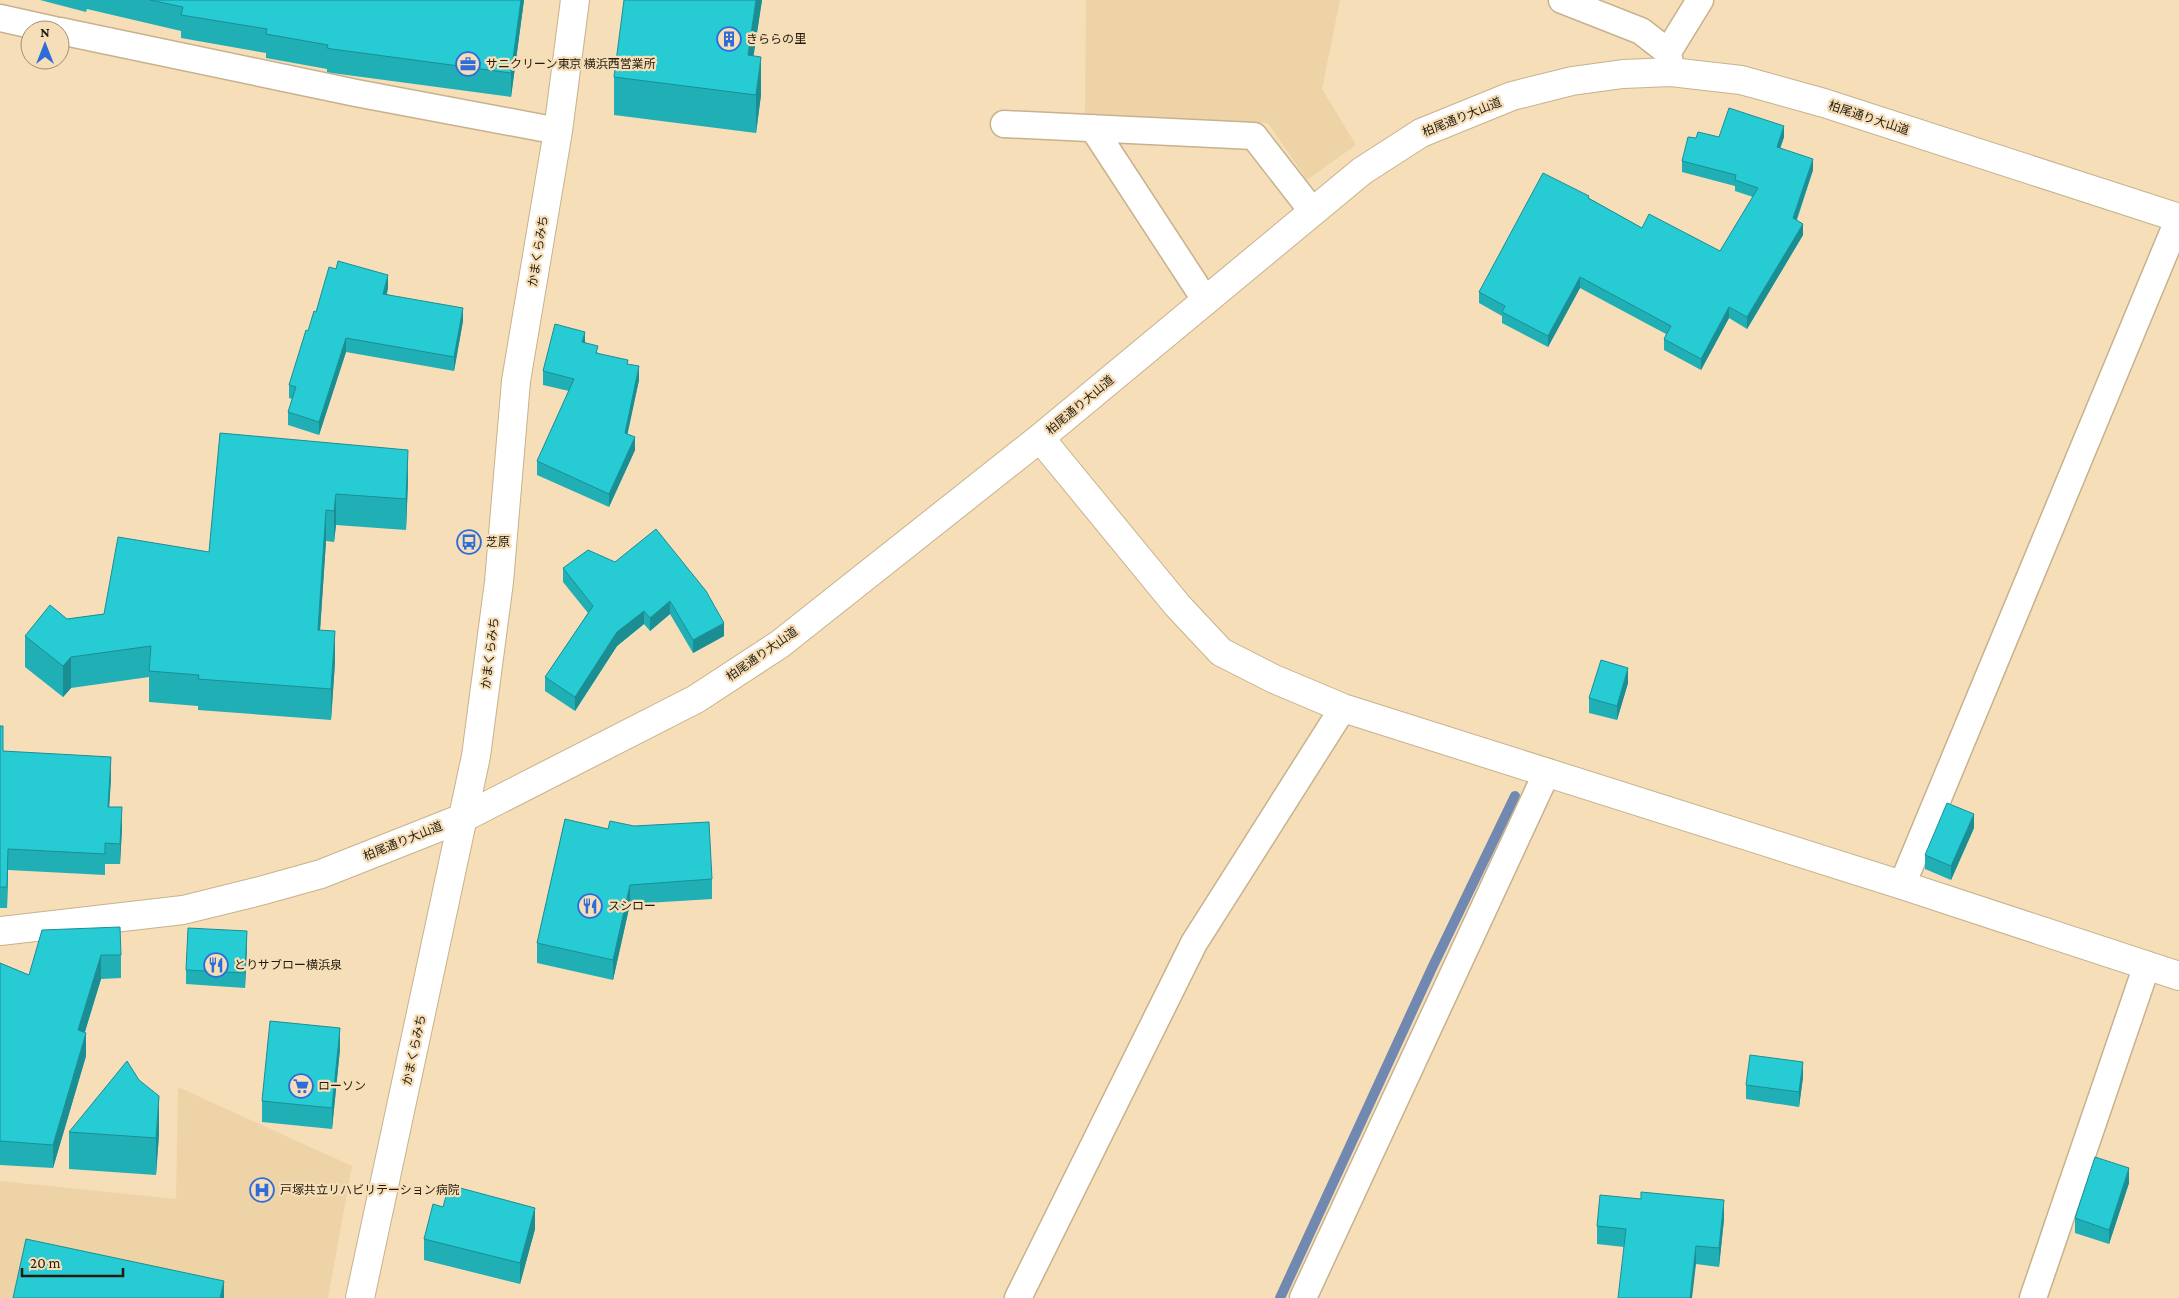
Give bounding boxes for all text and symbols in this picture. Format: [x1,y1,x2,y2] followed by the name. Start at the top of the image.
[20,20,70,70] north arrow
[40,24,50,40] text: N
[716,26,742,52] building icon: きららの里
[746,32,806,46] place label: きららの里
[455,51,481,77] office icon: サニクリーン東京 横浜西営業所
[486,57,656,71] place label: サニクリーン東京 横浜西営業所
[1420,95,1504,139] street label: 柏尾通り大山道
[1827,98,1911,138] street label: 柏尾通り大山道
[525,214,551,288] street label: かまくらみち
[1043,373,1117,437] street label: 柏尾通り大山道
[456,529,482,555] bus stop icon: 芝原
[486,535,510,549] place label: 芝原
[479,616,501,690] street label: かまくらみち
[724,624,800,684] street label: 柏尾通り大山道
[361,819,445,863] street label: 柏尾通り大山道
[577,893,603,919] restaurant icon: スシロー
[608,899,656,913] place label: スシロー
[203,952,229,978] restaurant icon: とりサブロー横浜泉
[234,958,342,972] place label: とりサブロー横浜泉
[400,1013,428,1087] street label: かまくらみち
[288,1073,314,1099] supermarket icon: ローソン
[318,1079,366,1093] place label: ローソン
[249,1177,275,1203] hospital icon: 戸塚共立リハビリテーション病院
[280,1183,460,1197] place label: 戸塚共立リハビリテーション病院
[22,1246,124,1278] scale bar
[30,1255,61,1271] text: 20 m

